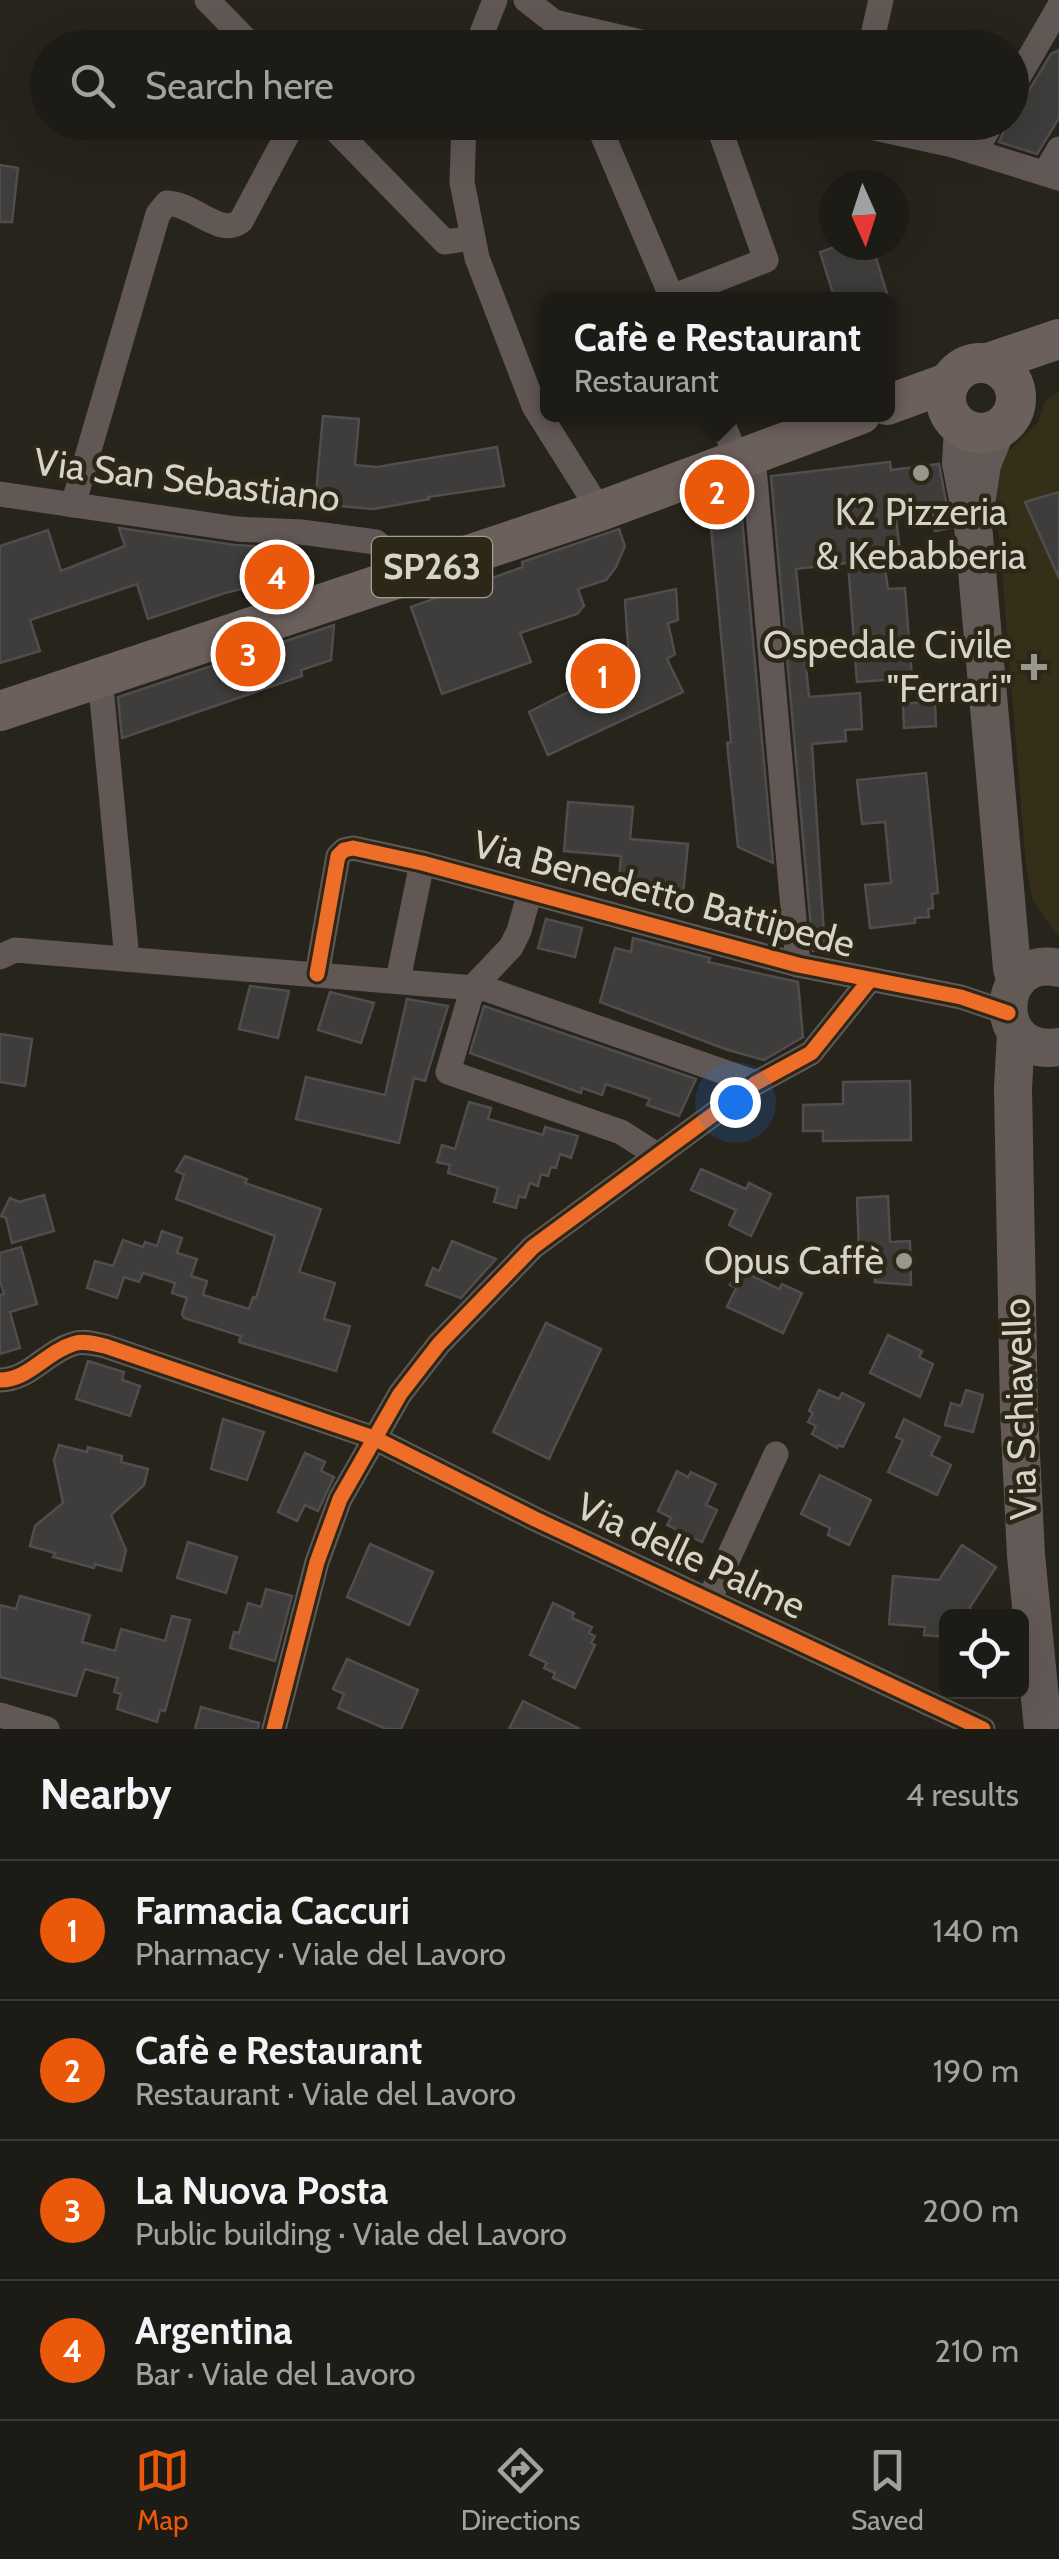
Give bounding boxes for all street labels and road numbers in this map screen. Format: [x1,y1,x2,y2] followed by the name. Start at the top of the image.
[31,437,343,522] street label: Via San Sebastiano
[372,537,492,597] road number: SP263
[468,820,860,967] street label: Via Benedetto Battipede
[992,1297,1047,1521] street label: Via Schiavello
[569,1482,813,1629] street label: Via delle Palme

